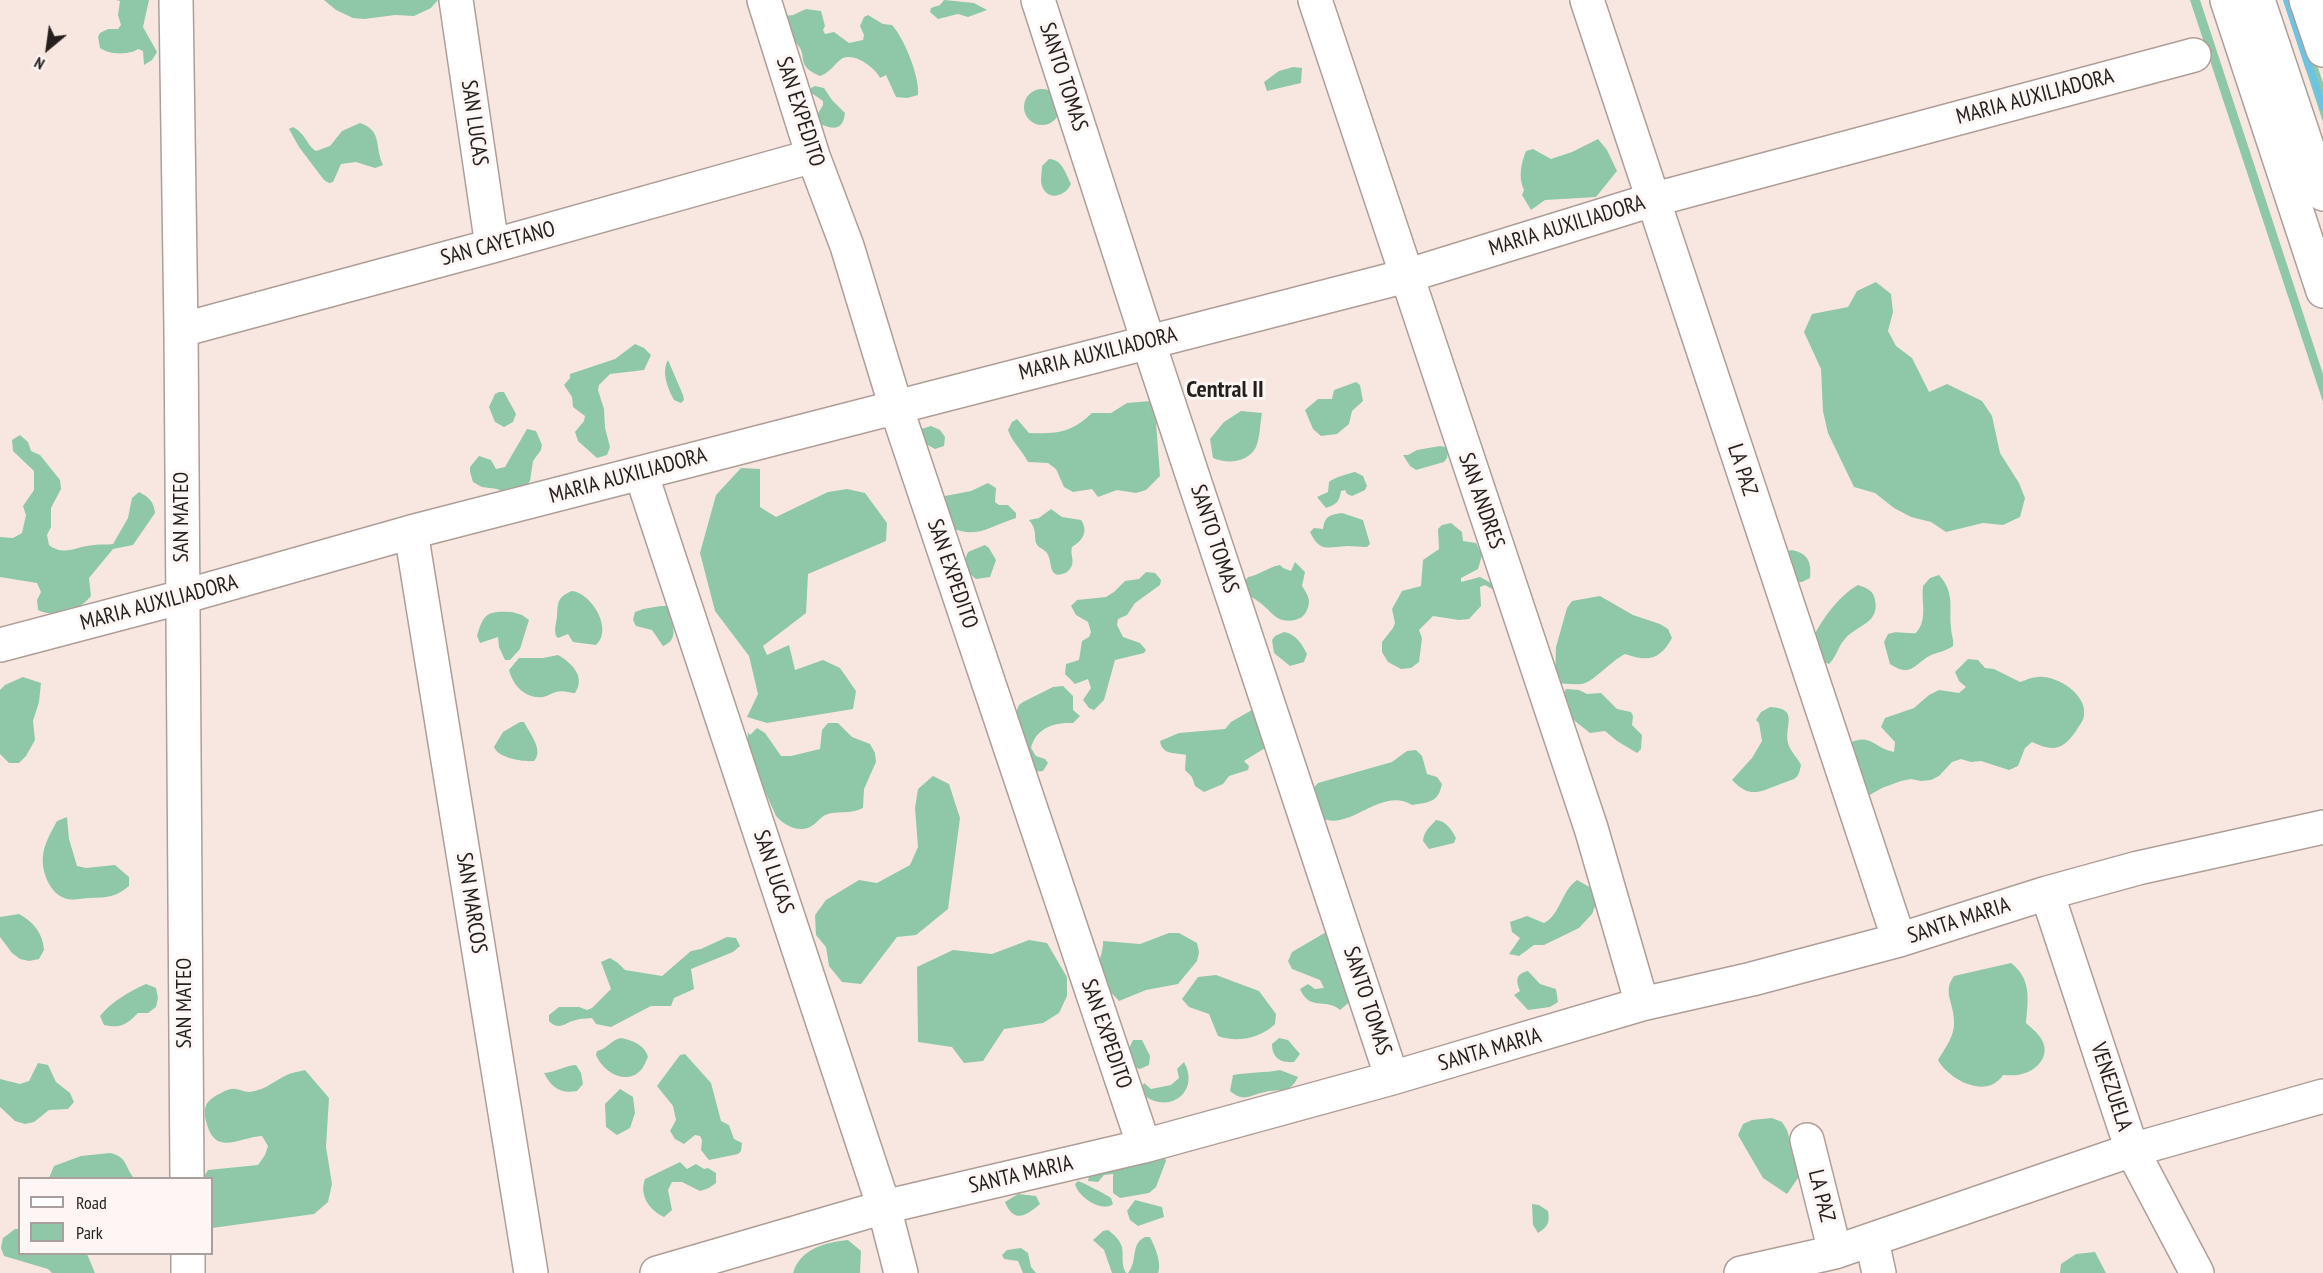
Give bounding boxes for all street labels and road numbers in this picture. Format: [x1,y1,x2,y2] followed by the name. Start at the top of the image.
[1033,19,1093,135] street label: SANTO TOMAS
[770,54,830,170] street label: SAN EXPEDITO
[1953,63,2117,131] street label: MARIA AUXILIADORA
[455,78,493,168] street label: SAN LUCAS
[1486,190,1648,262] street label: MARIA AUXILIADORA
[438,216,558,272] street label: SAN CAYETANO
[1016,322,1180,386] street label: MARIA AUXILIADORA
[1721,441,1763,499] street label: LA PAZ
[546,442,710,510] street label: MARIA AUXILIADORA
[1452,450,1510,552] street label: SAN ANDRES
[169,472,195,562] street label: SAN MATEO
[1184,481,1244,597] street label: SANTO TOMAS
[921,516,983,632] street label: SAN EXPEDITO
[77,569,241,637] street label: MARIA AUXILIADORA
[747,827,799,917] street label: SAN LUCAS
[450,851,492,955] street label: SAN MARCOS
[1905,892,2013,950] street label: SANTA MARIA
[1337,943,1397,1059] street label: SANTO TOMAS
[172,958,198,1048] street label: SAN MATEO
[1075,976,1137,1092] street label: SAN EXPEDITO
[1435,1023,1545,1077] street label: SANTA MARIA
[2084,1040,2138,1134] street label: VENEZUELA
[966,1150,1076,1200] street label: SANTA MARIA
[1802,1167,1840,1225] street label: LA PAZ

